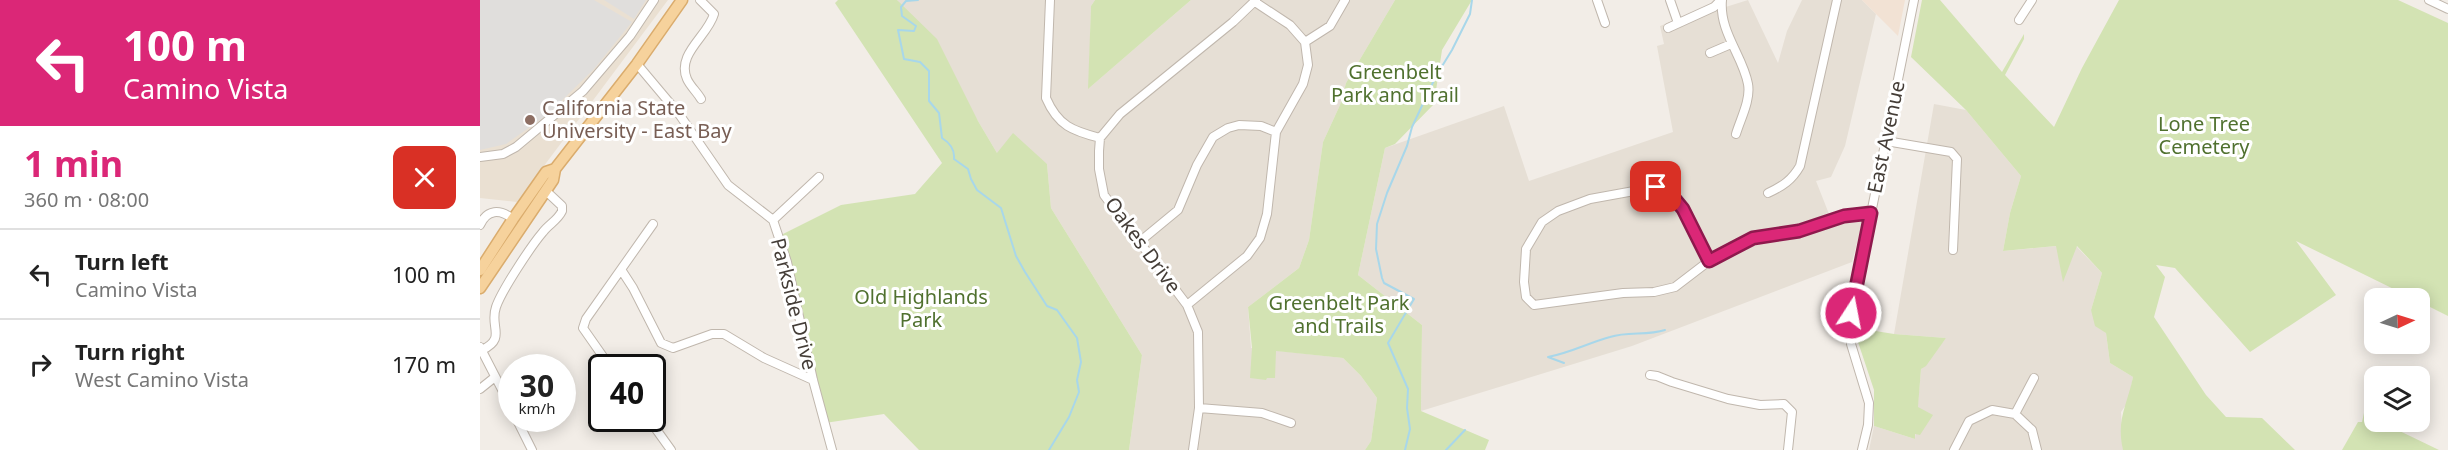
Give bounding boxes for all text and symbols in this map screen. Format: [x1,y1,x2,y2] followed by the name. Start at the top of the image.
[123,16,247,73] text: 100 m
[24,24,102,102] icon: left
[1331,58,1459,108] park label: Greenbelt Park and Trail
[123,70,288,107] text: Camino Vista
[1860,78,1911,196] street label: East Avenue
[542,94,732,144] place label: California State University - East Bay
[2158,110,2250,160] park label: Lone Tree Cemetery
[523,113,537,127] marker: California State University - East Bay
[24,139,123,188] text: 1 min
[393,146,456,209] button: close
[1630,161,1681,212] pin
[1639,170,1672,203] icon: arrive
[24,186,149,213] text: 360 m · 08:00
[1099,191,1188,298] street label: Oakes Drive
[765,235,824,373] street label: Parkside Drive
[75,246,169,276] text: Turn left
[24,258,57,291] icon: left
[392,259,456,289] text: 100 m
[75,276,198,303] text: Camino Vista
[1819,281,1883,345] position arrow
[854,283,988,333] park label: Old Highlands Park
[2364,288,2430,354] north arrow
[2364,288,2430,432] map controls
[1269,289,1410,339] park label: Greenbelt Park and Trails
[75,336,185,366] text: Turn right
[24,348,57,381] icon: right
[392,349,456,379] text: 170 m
[588,354,666,432] speed limit sign: 40
[520,365,554,406] text: 30
[75,366,249,393] text: West Camino Vista
[2364,366,2430,432] button: layers
[519,398,555,418] text: km/h

